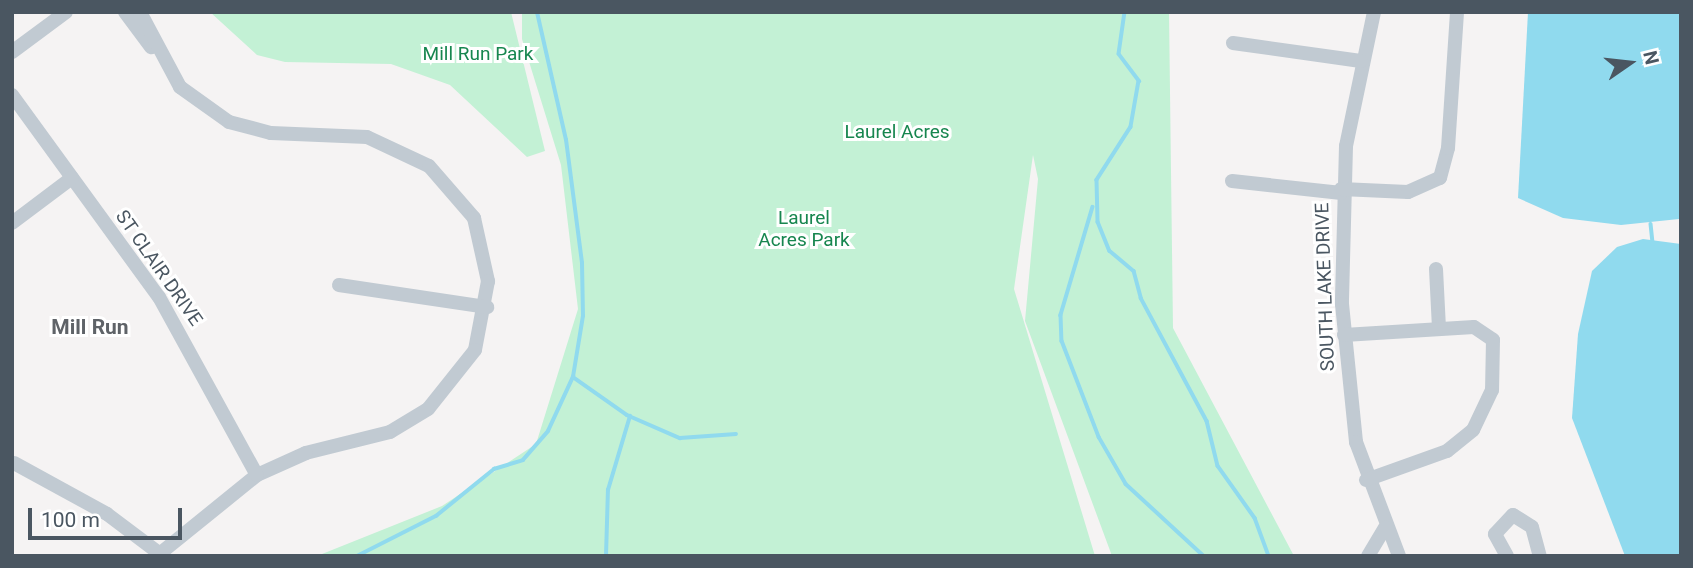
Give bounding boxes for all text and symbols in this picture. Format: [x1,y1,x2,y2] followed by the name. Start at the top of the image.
[1595,28,1665,98] north arrow
[423,43,533,65] park label: Mill Run Park
[1638,49,1664,67] text: N
[844,121,950,143] park label: Laurel Acres
[1311,202,1339,372] street label: SOUTH LAKE DRIVE
[111,206,207,330] street label: ST CLAIR DRIVE
[758,207,850,251] park label: Laurel Acres Park
[51,314,129,340] district label: Mill Run
[32,494,186,538] scale bar
[41,508,100,532] text: 100 m

